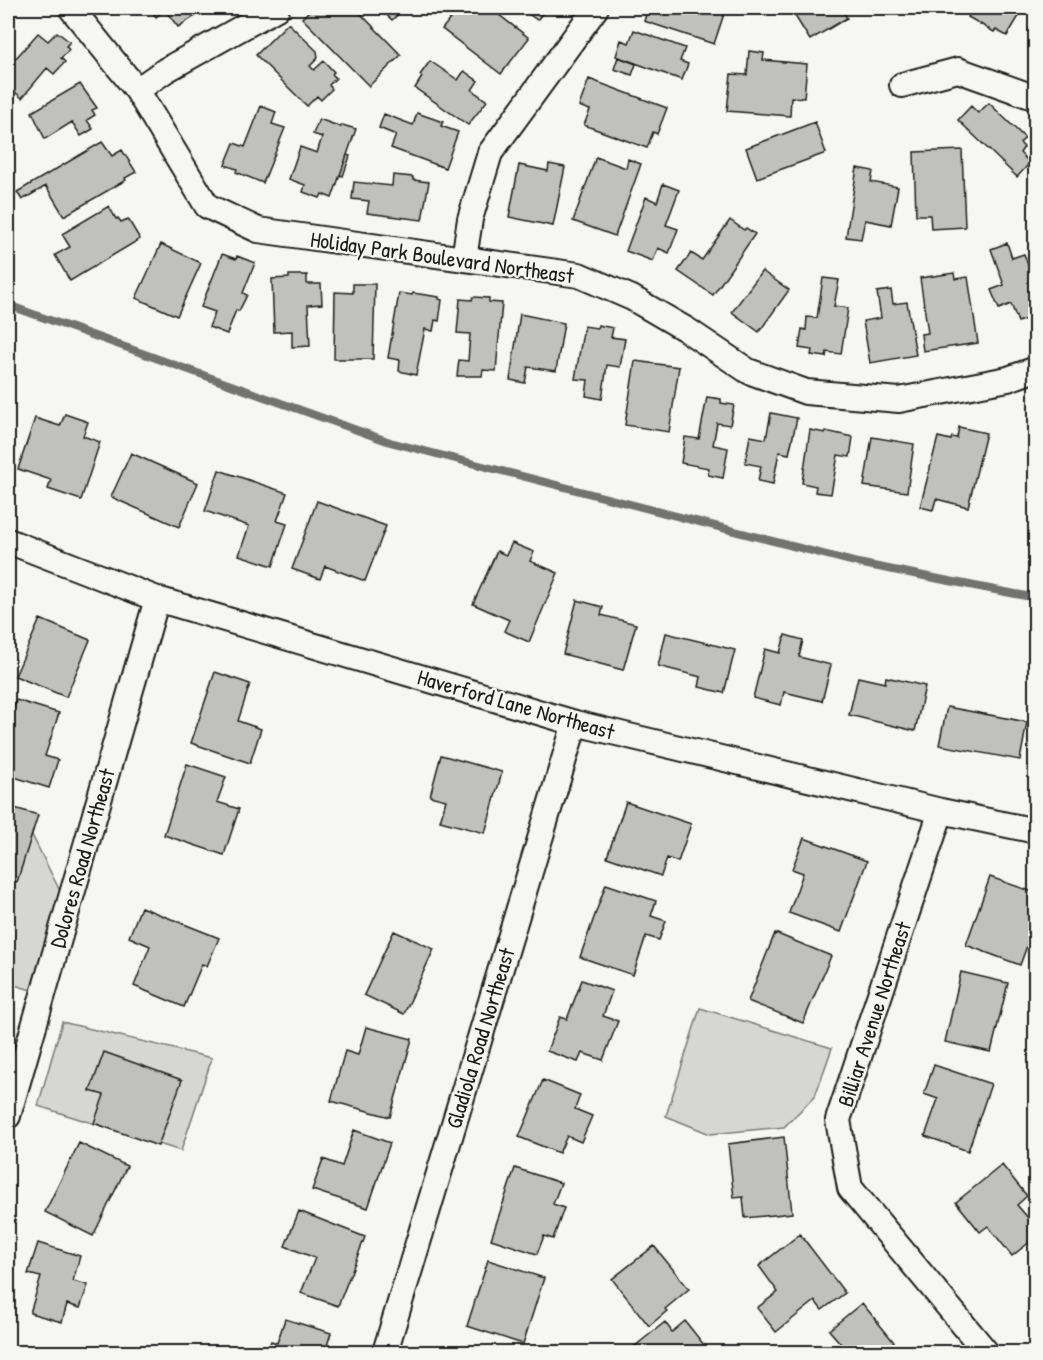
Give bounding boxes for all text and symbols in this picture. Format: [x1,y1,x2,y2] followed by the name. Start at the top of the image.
[308,224,576,290] street label: Holiday Park Boulevard Northeast
[414,662,618,747] street label: Haverford Lane Northeast
[42,764,122,951] street label: Dolores Road Northeast
[830,917,918,1110] street label: Billiar Avenue Northeast
[438,944,522,1132] street label: Gladiola Road Northeast

